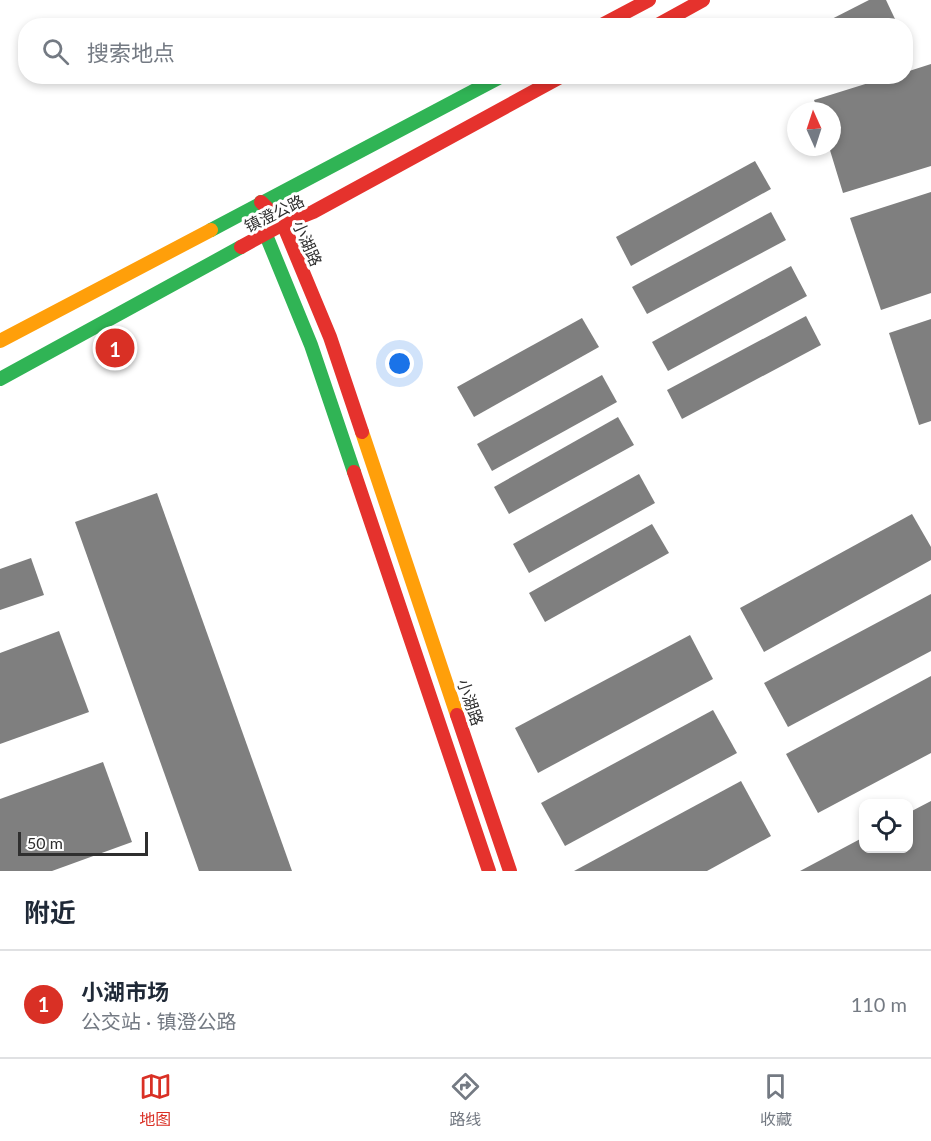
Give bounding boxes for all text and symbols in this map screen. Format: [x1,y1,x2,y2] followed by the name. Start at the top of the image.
[18,18,913,84] search box
[39,35,72,68] icon: search
[87,39,175,66] text: 搜索地点
[787,102,841,156] north arrow
[241,190,307,236] street label: 镇澄公路
[290,217,326,269] street label: 小湖路
[96,326,134,370] pin: 1
[385,349,414,378] your location
[454,676,488,728] street label: 小湖路
[859,799,913,853] map controls
[859,799,913,853] button: locate
[18,829,148,856] scale bar
[27,833,63,852] text: 50 m
[24,896,76,928] text: 附近
[81,978,169,1005] text: 小湖市场
[38,992,49,1016] text: 1
[851,992,907,1016] text: 110 m
[81,1009,236,1033] text: 公交站 · 镇澄公路
[139,1070,172,1130] tab: 地图
[449,1070,482,1130] tab: 路线
[759,1070,792,1130] tab: 收藏

